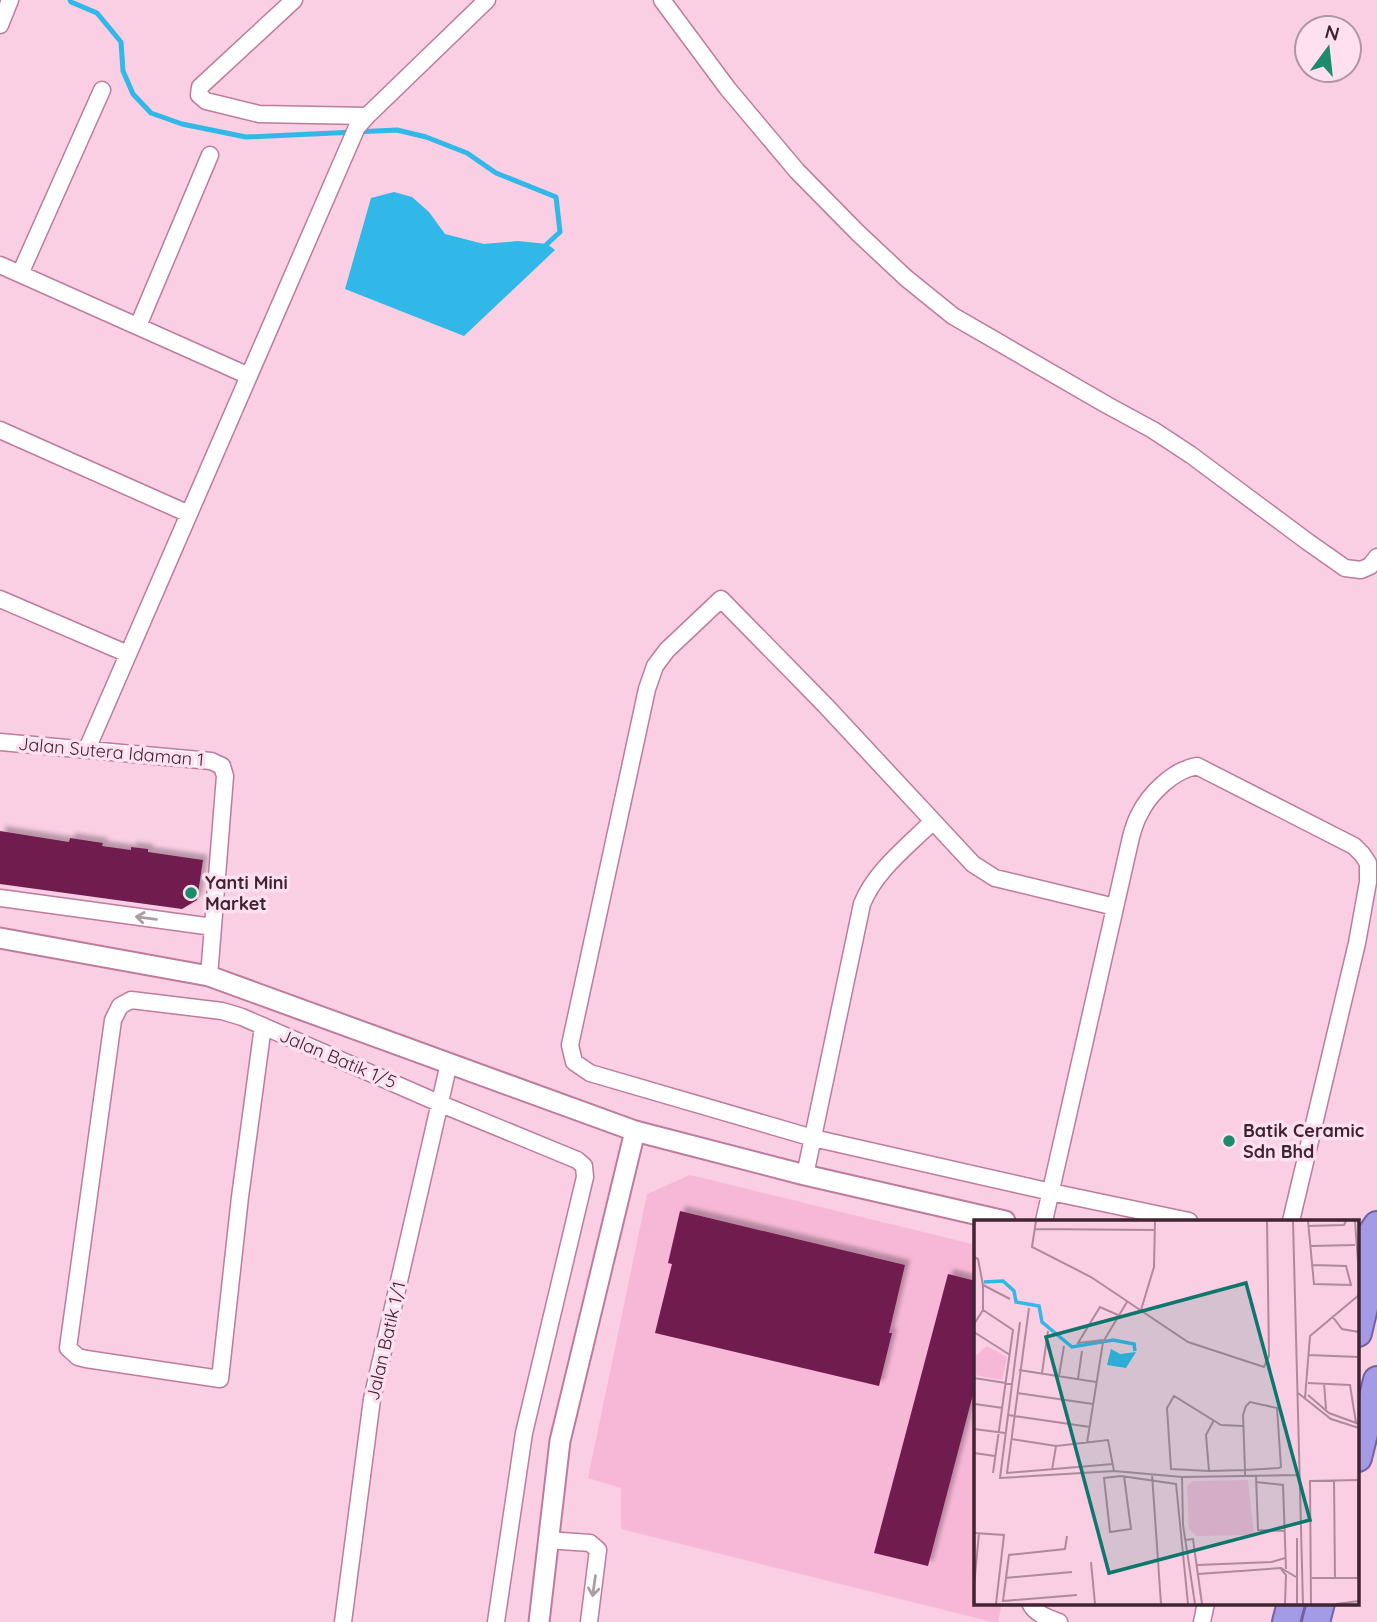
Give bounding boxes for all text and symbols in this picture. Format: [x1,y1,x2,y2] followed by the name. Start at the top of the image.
[1293,14,1363,84] north arrow
[1323,19,1342,46] text: N
[17,732,205,771] street label: Jalan Sutera Idaman 1
[205,871,288,915] place label: Yanti Mini Market
[183,885,199,901] marker: Yanti Mini Market
[135,911,158,924] one-way arrow
[276,1024,400,1093] street label: Jalan Batik 1/5
[1243,1119,1364,1163] place label: Batik Ceramic Sdn Bhd
[1221,1133,1237,1149] marker: Batik Ceramic Sdn Bhd
[974,1220,1360,1604] inset map
[361,1279,410,1403] street label: Jalan Batik 1/1
[588,1574,601,1597] one-way arrow

